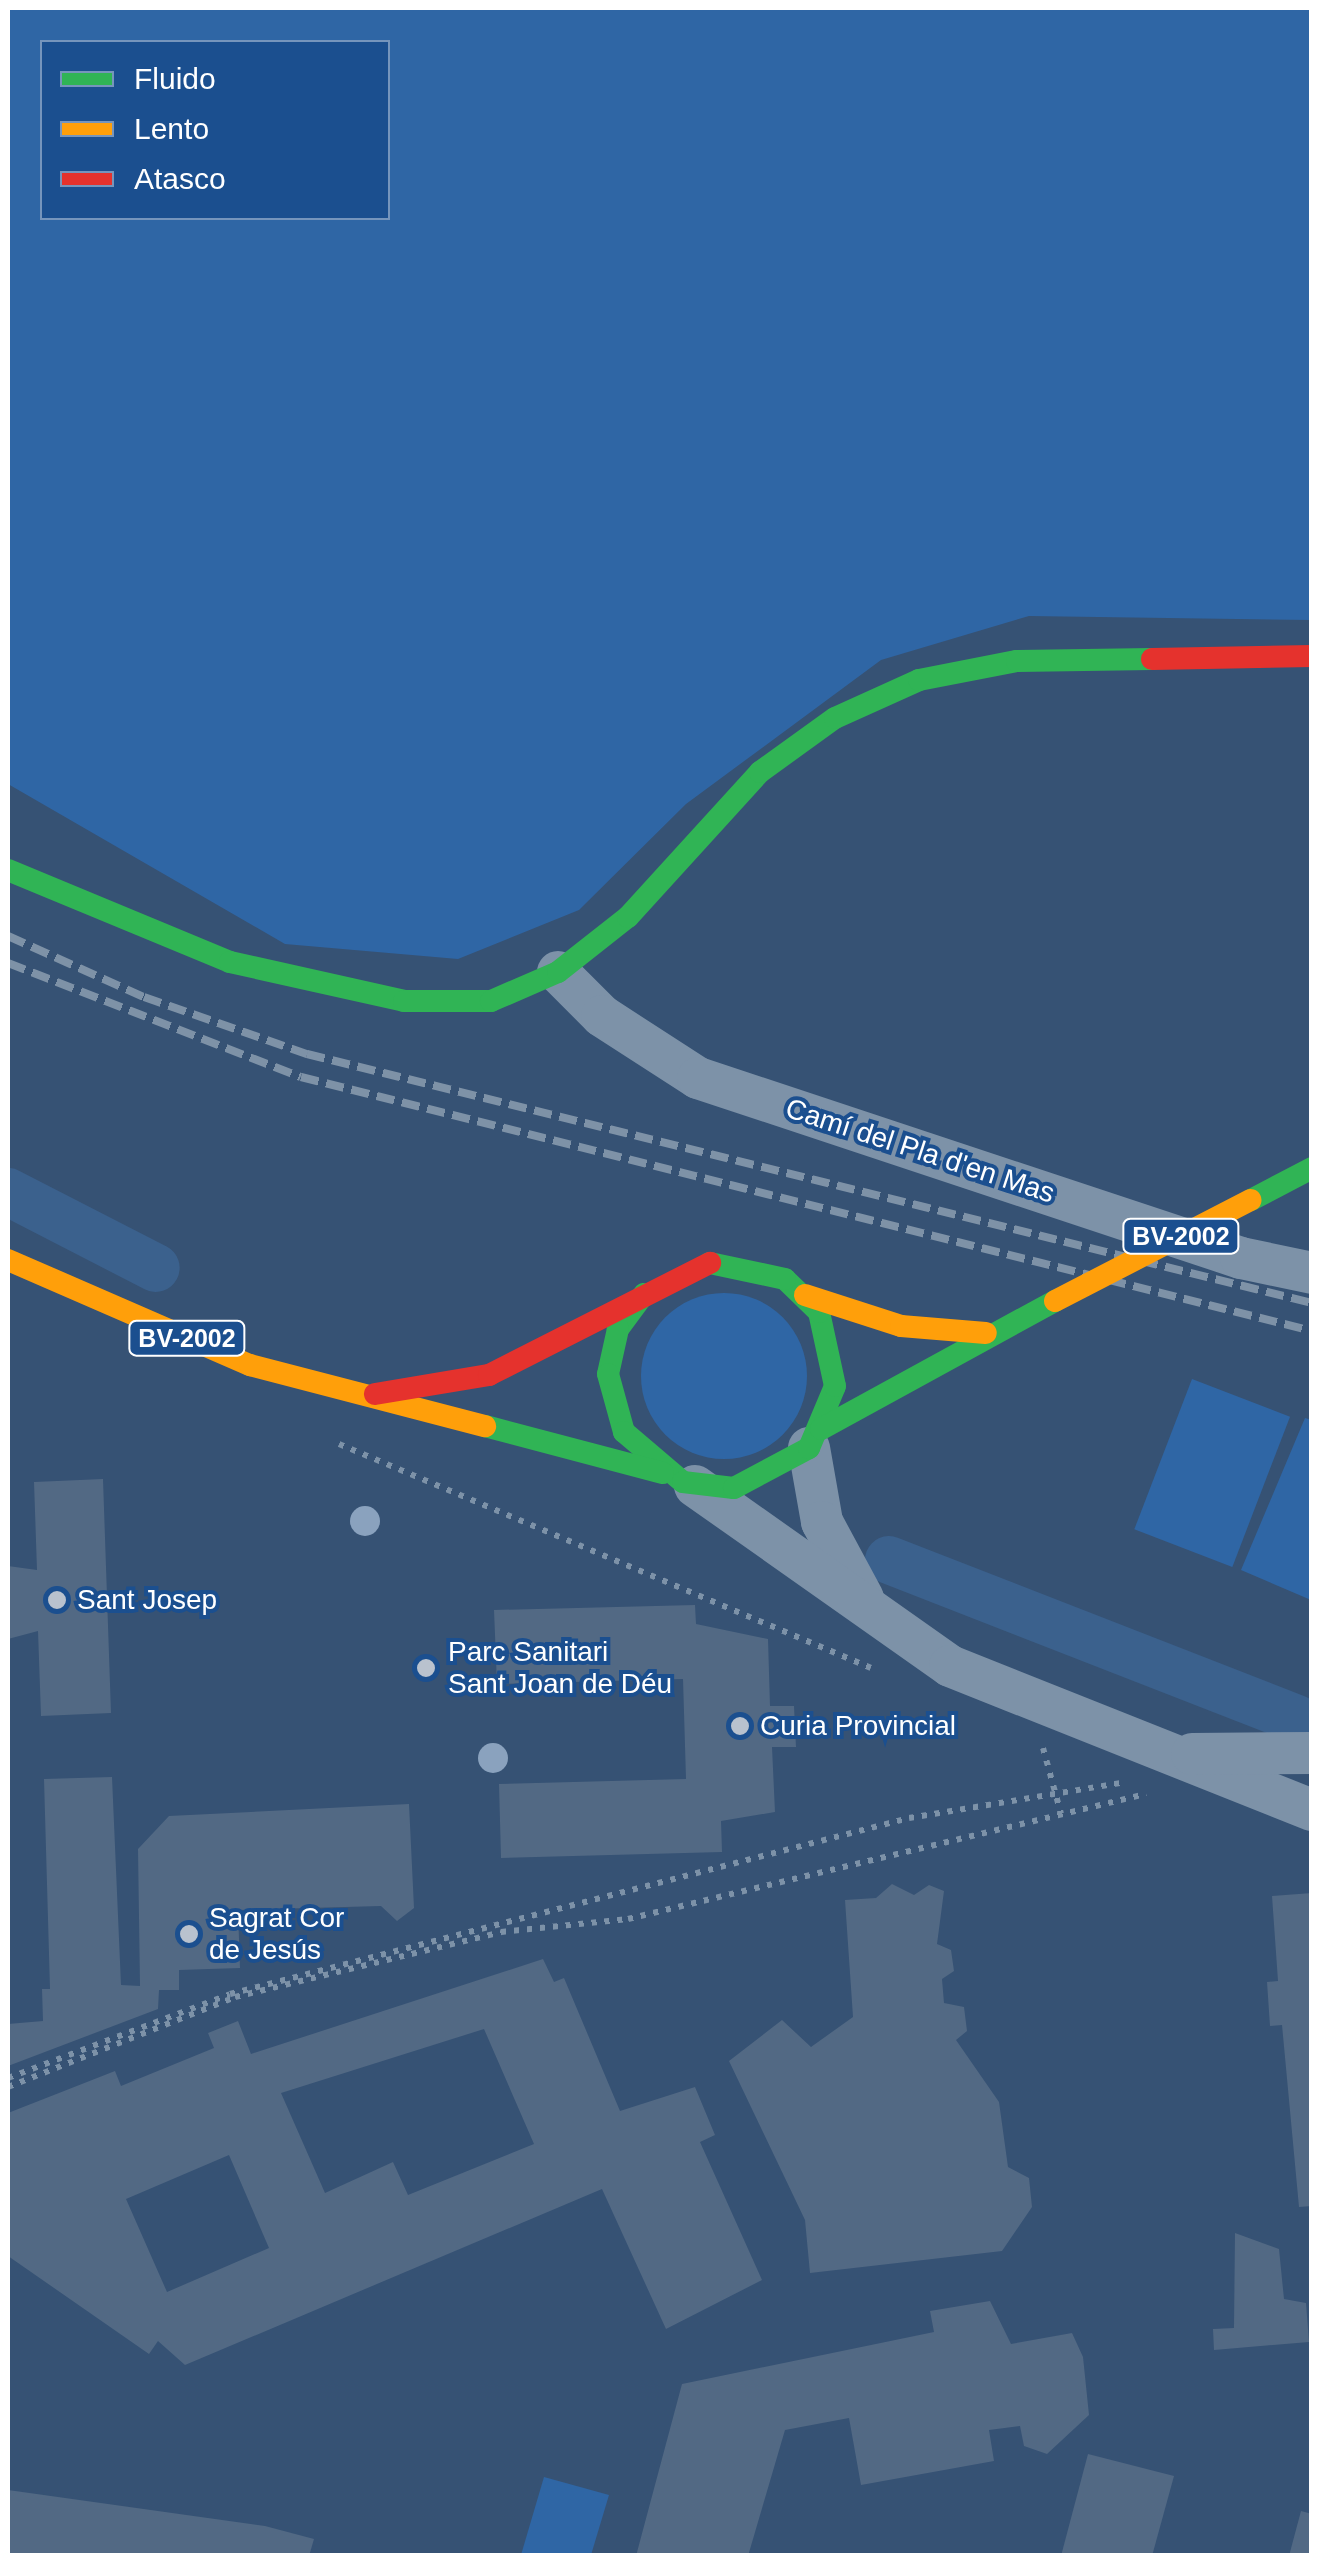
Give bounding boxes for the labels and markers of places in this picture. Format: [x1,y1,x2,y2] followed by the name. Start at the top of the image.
[77,1583,217,1617] place label: Sant Josep
[46,1589,68,1611] marker: Sant Josep
[448,1635,672,1701] place label: Parc Sanitari Sant Joan de Déu
[413,1655,439,1681] marker: Parc Sanitari Sant Joan de Déu
[760,1709,956,1743] place label: Curia Provincial
[729,1715,751,1737] marker: Curia Provincial
[209,1901,344,1967] place label: Sagrat Cor de Jesús
[178,1923,200,1945] marker: Sagrat Cor de Jesús

